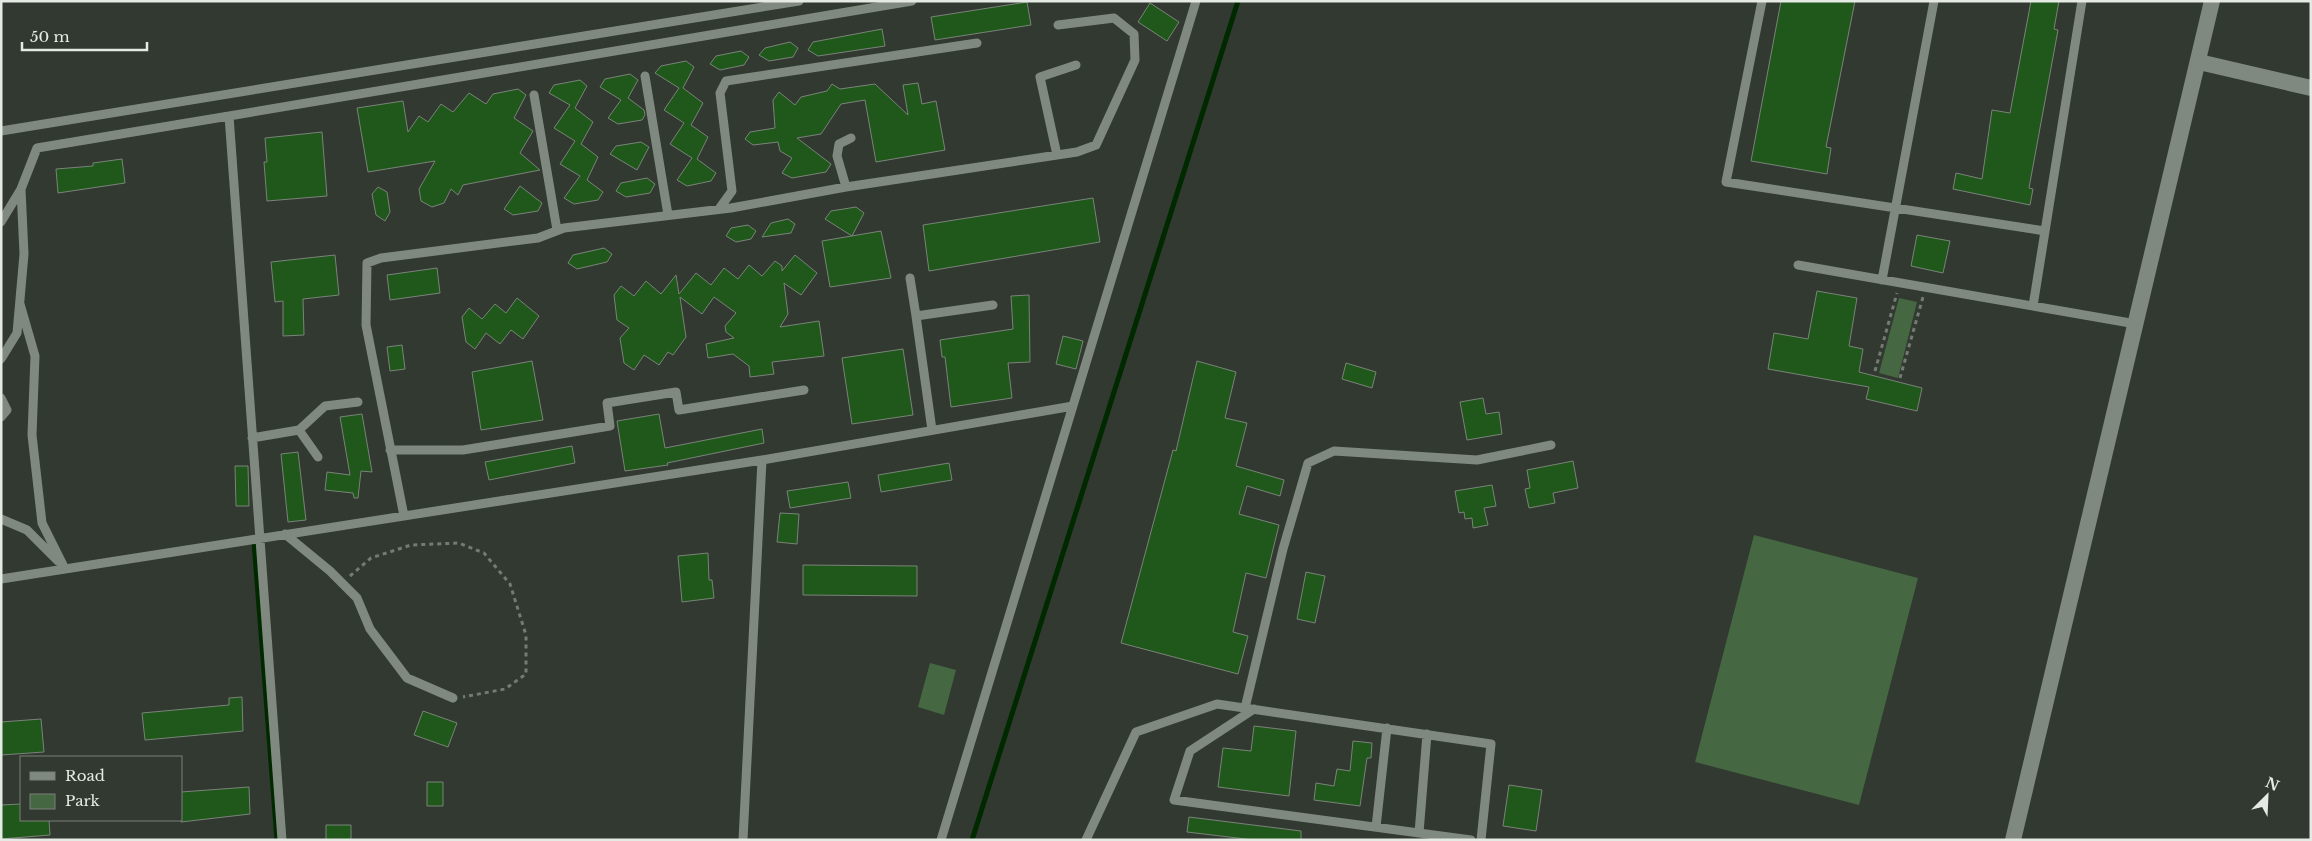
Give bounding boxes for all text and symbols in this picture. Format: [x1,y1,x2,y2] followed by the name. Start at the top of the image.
[22,20,148,52] scale bar
[30,27,70,46] text: 50 m
[20,756,182,821] legend
[65,766,105,785] text: Road
[2242,771,2292,821] north arrow
[2263,773,2282,795] text: N
[65,791,101,810] text: Park

